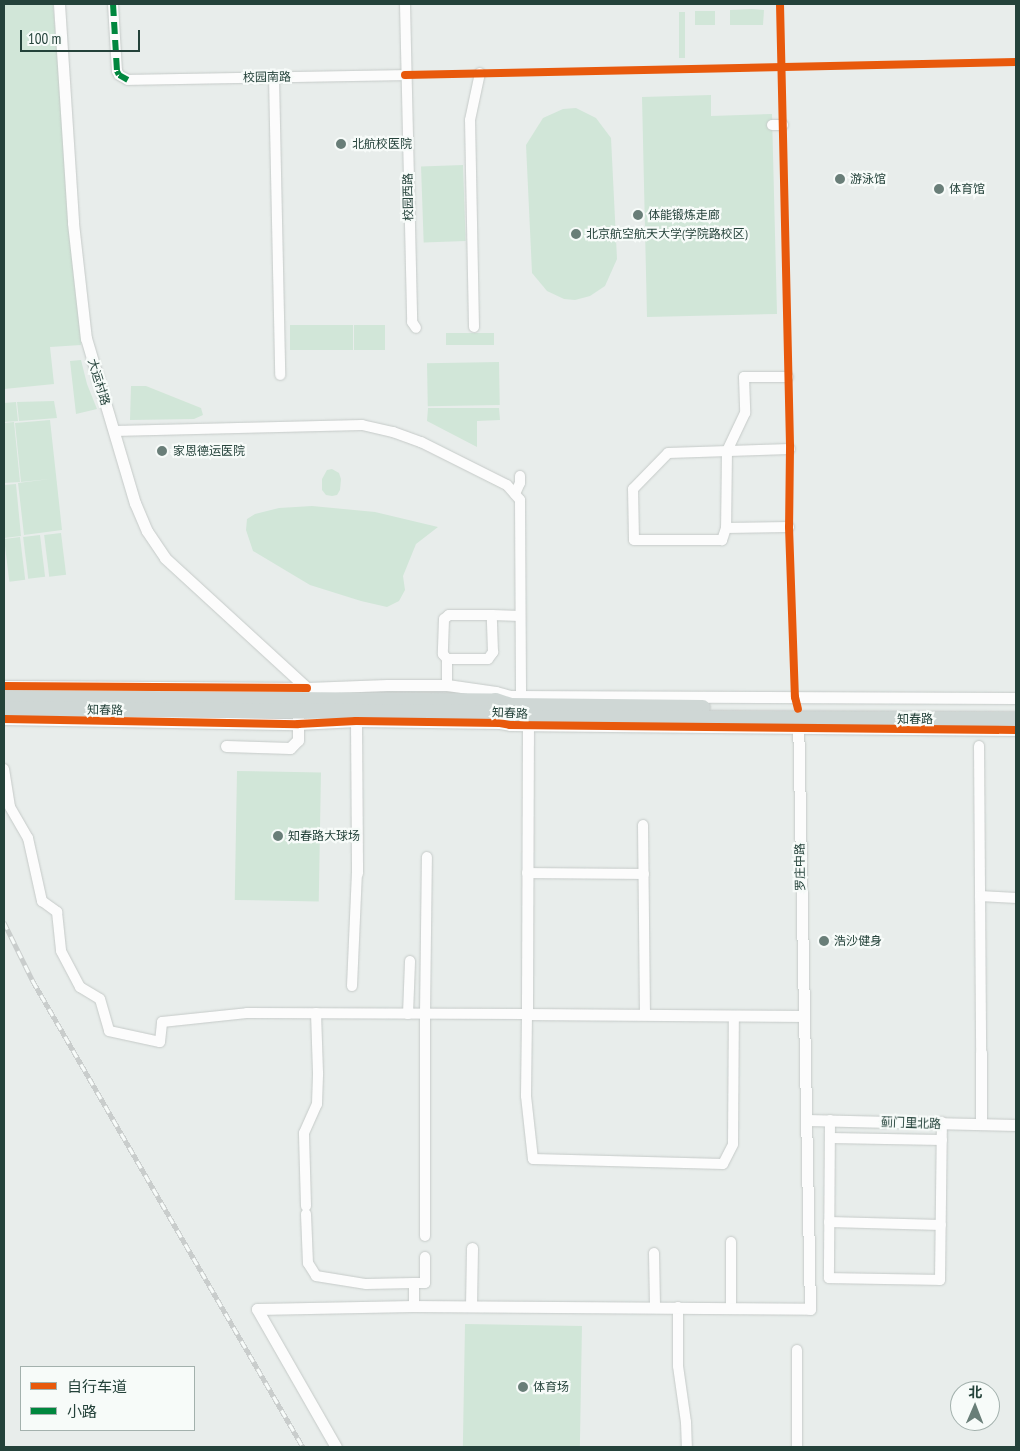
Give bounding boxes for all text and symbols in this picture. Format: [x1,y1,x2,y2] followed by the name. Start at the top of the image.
[22,20,142,52] scale bar
[28,29,61,48] text: 100 m
[243,69,291,85] street label: 校园南路
[334,137,348,151] marker: 北航校医院
[352,137,412,151] place label: 北航校医院
[850,172,886,186] place label: 游泳馆
[400,173,416,221] street label: 校园西路
[834,173,846,185] marker: 游泳馆
[949,182,985,196] place label: 体育馆
[933,183,945,195] marker: 体育馆
[648,208,720,222] place label: 体能锻炼走廊
[632,209,644,221] marker: 体能锻炼走廊
[586,227,748,241] place label: 北京航空航天大学(学院路校区)
[570,228,582,240] marker: 北京航空航天大学(学院路校区)
[85,357,113,407] street label: 大运村路
[155,444,169,458] marker: 家恩德运医院
[173,444,245,458] place label: 家恩德运医院
[87,702,123,718] street label: 知春路
[492,705,528,721] street label: 知春路
[897,712,933,726] street label: 知春路
[288,829,360,843] place label: 知春路大球场
[272,830,284,842] marker: 知春路大球场
[792,843,808,891] street label: 罗庄中路
[834,934,882,948] place label: 浩沙健身
[818,935,830,947] marker: 浩沙健身
[881,1115,941,1131] street label: 蓟门里北路
[20,1366,195,1431] legend
[67,1377,127,1396] text: 自行车道
[533,1380,569,1394] place label: 体育场
[517,1381,529,1393] marker: 体育场
[950,1381,1000,1431] north arrow
[968,1383,982,1401] text: 北
[67,1402,97,1421] text: 小路

